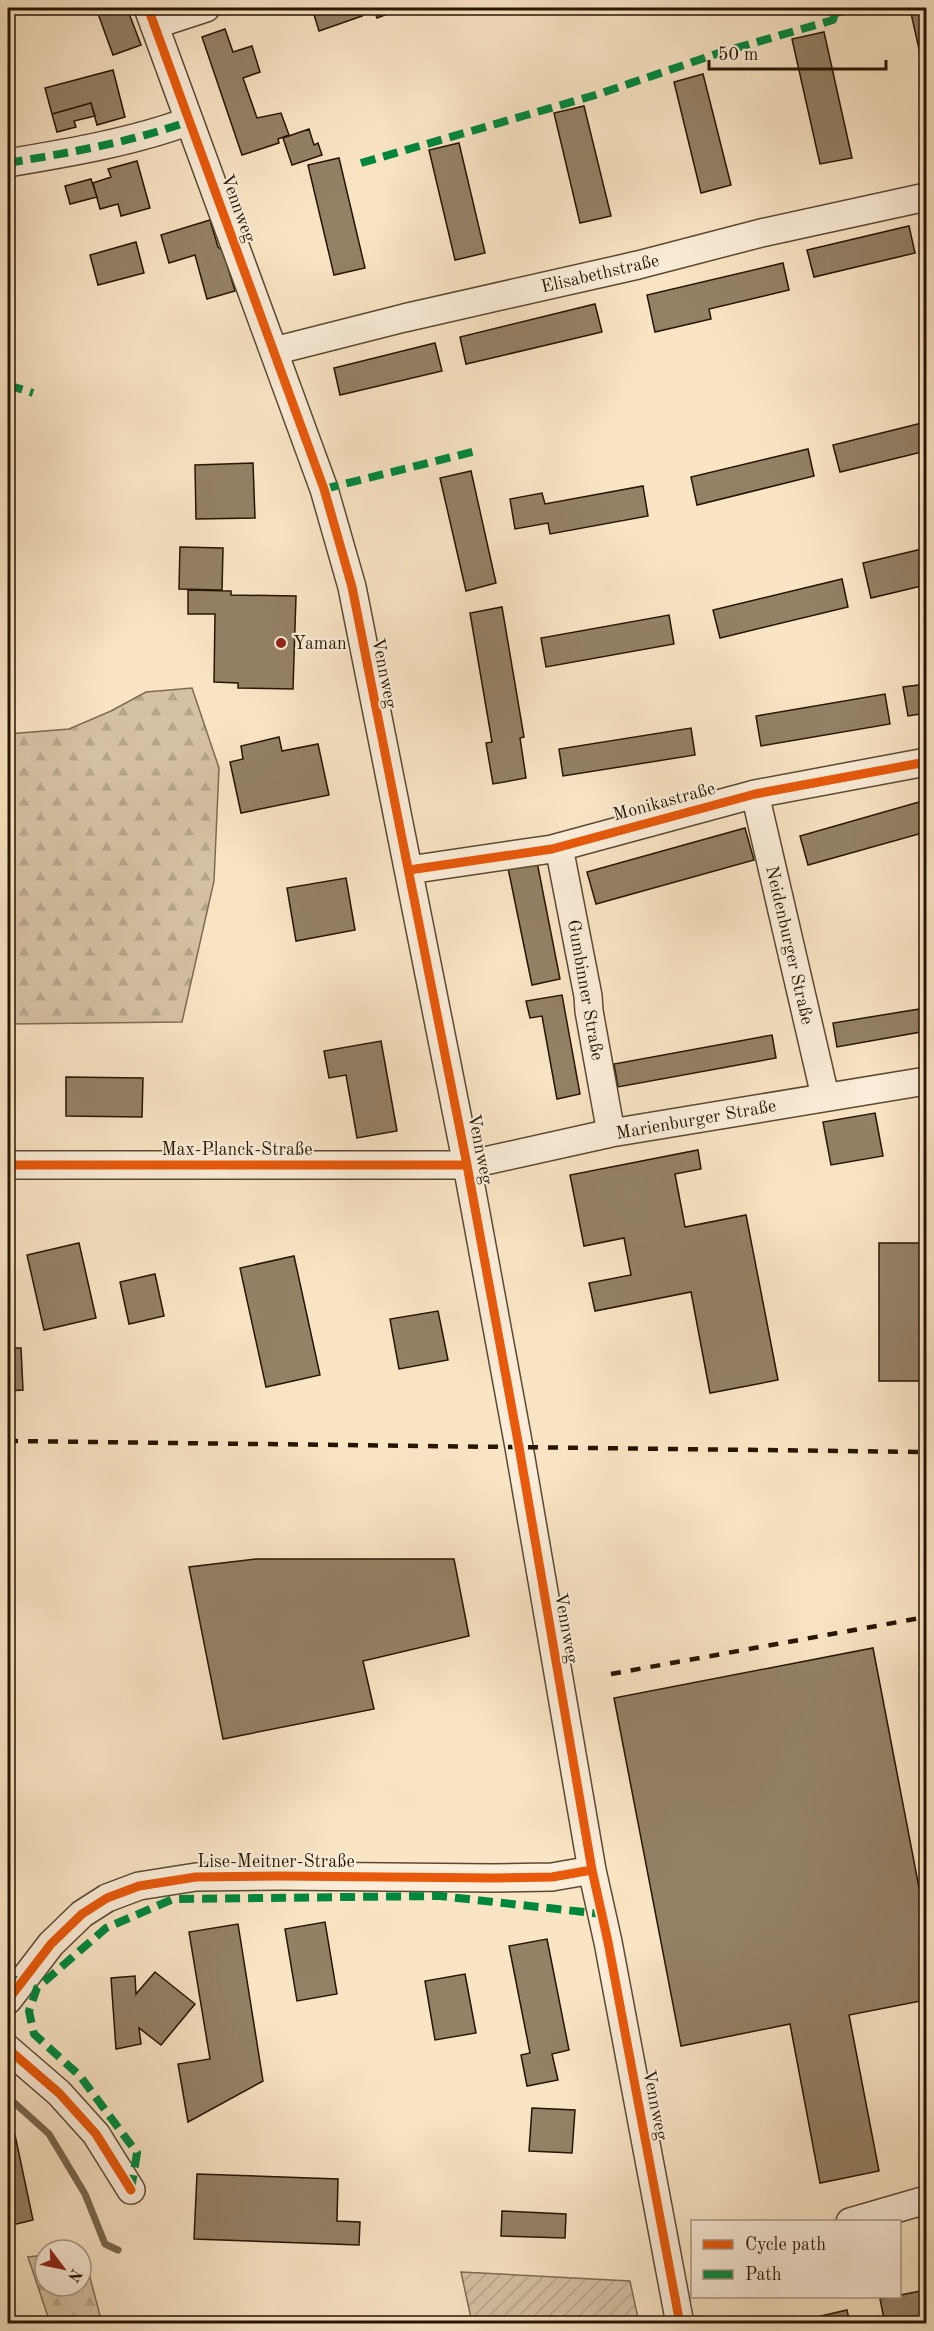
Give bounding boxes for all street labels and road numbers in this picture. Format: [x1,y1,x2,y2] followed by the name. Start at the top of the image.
[217,172,259,245] street label: Vennweg
[539,252,661,296] street label: Elisabethstraße
[368,637,400,710] street label: Vennweg
[611,780,717,824] street label: Monikastraße
[762,864,816,1026] street label: Neidenburger Straße
[564,918,606,1062] street label: Gumbinner Straße
[615,1097,778,1143] street label: Marienburger Straße
[464,1113,496,1186] street label: Vennweg
[161,1141,313,1159] street label: Max-Planck-Straße
[551,1592,581,1665] street label: Vennweg
[197,1853,355,1871] street label: Lise-Meitner-Straße
[639,2069,671,2142] street label: Vennweg

